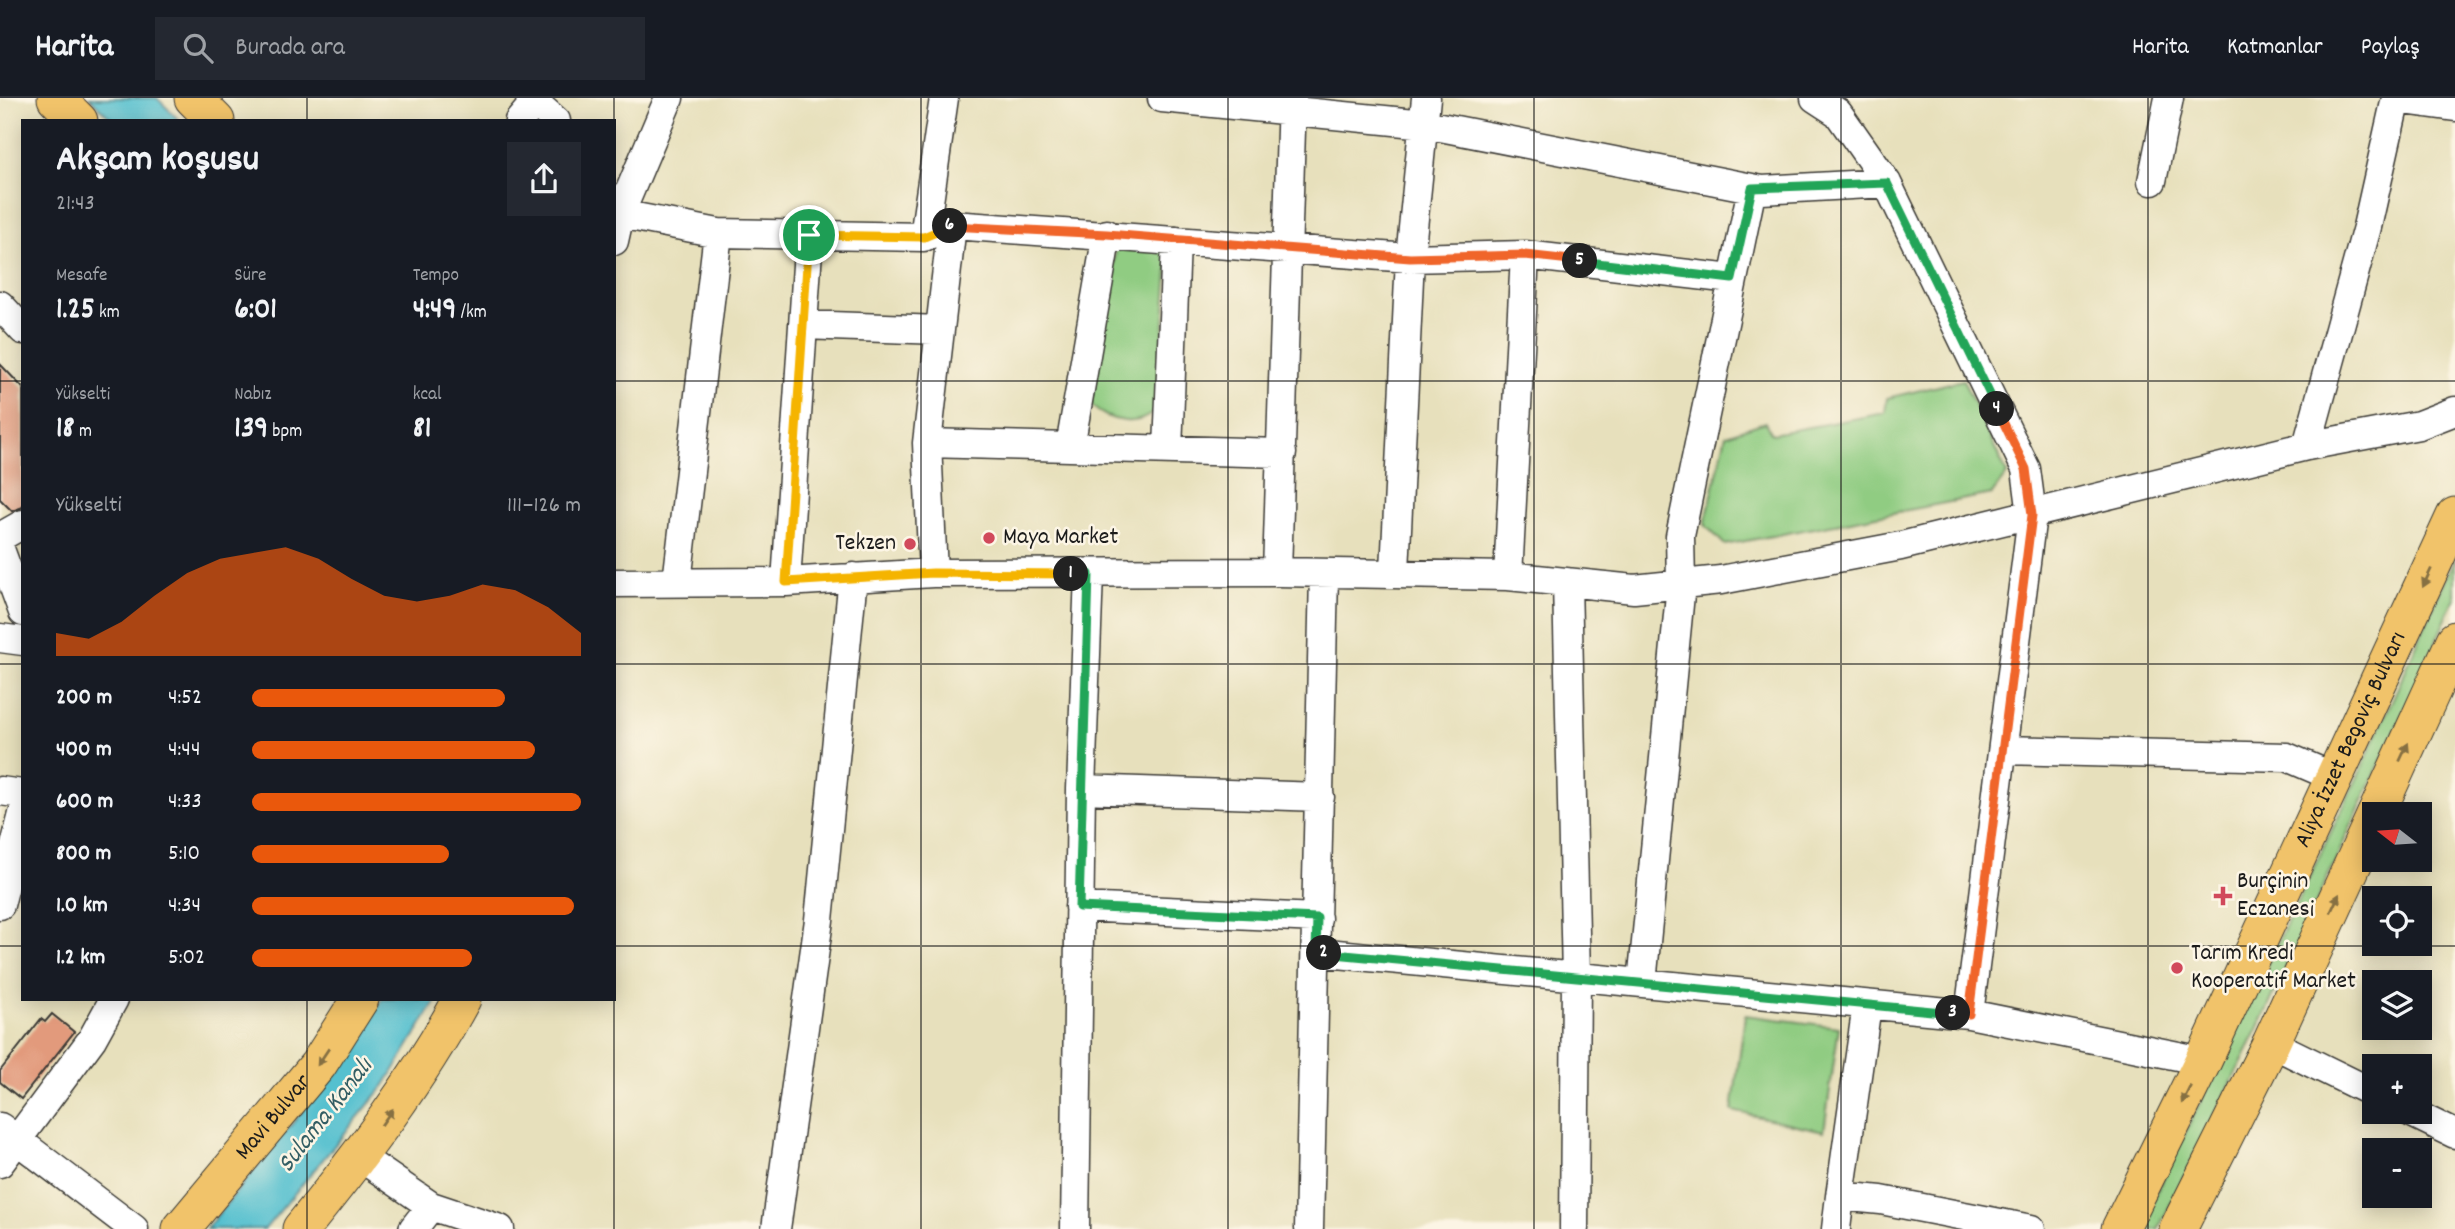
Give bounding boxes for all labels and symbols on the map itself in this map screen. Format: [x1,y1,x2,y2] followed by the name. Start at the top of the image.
[779,205,839,265] pin
[932,208,968,244] pin: 6
[1562,244,1598,278] pin: 5
[1980,392,2014,426] pin: 4
[1003,521,1118,555] place label: Maya Market
[835,527,896,561] place label: Tekzen
[981,530,997,546] marker: Maya Market
[902,536,918,552] marker: Tekzen
[1054,556,1088,592] pin: 1
[2421,568,2432,589] one-way arrow
[2287,626,2416,854] street label: Aliya İzzet Begoviç Bulvarı
[2398,742,2410,762] one-way arrow
[2362,802,2432,872] north arrow
[2237,865,2314,927] place label: Burçinin Eczanesi
[2215,888,2231,904] marker: Burçinin Eczanesi
[2330,892,2341,913] one-way arrow
[1306,936,1342,970] pin: 2
[2191,937,2356,999] place label: Tarım Kredi Kooperatif Market
[2169,960,2185,976] marker: Tarım Kredi Kooperatif Market
[1936,996,1970,1030] pin: 3
[317,1047,330,1066] one-way arrow
[269,1049,384,1181] water label: Sulama Kanalı
[228,1067,320,1168] street label: Mavi Bulvar
[2180,1085,2191,1105] one-way arrow
[380,1108,394,1126] one-way arrow

